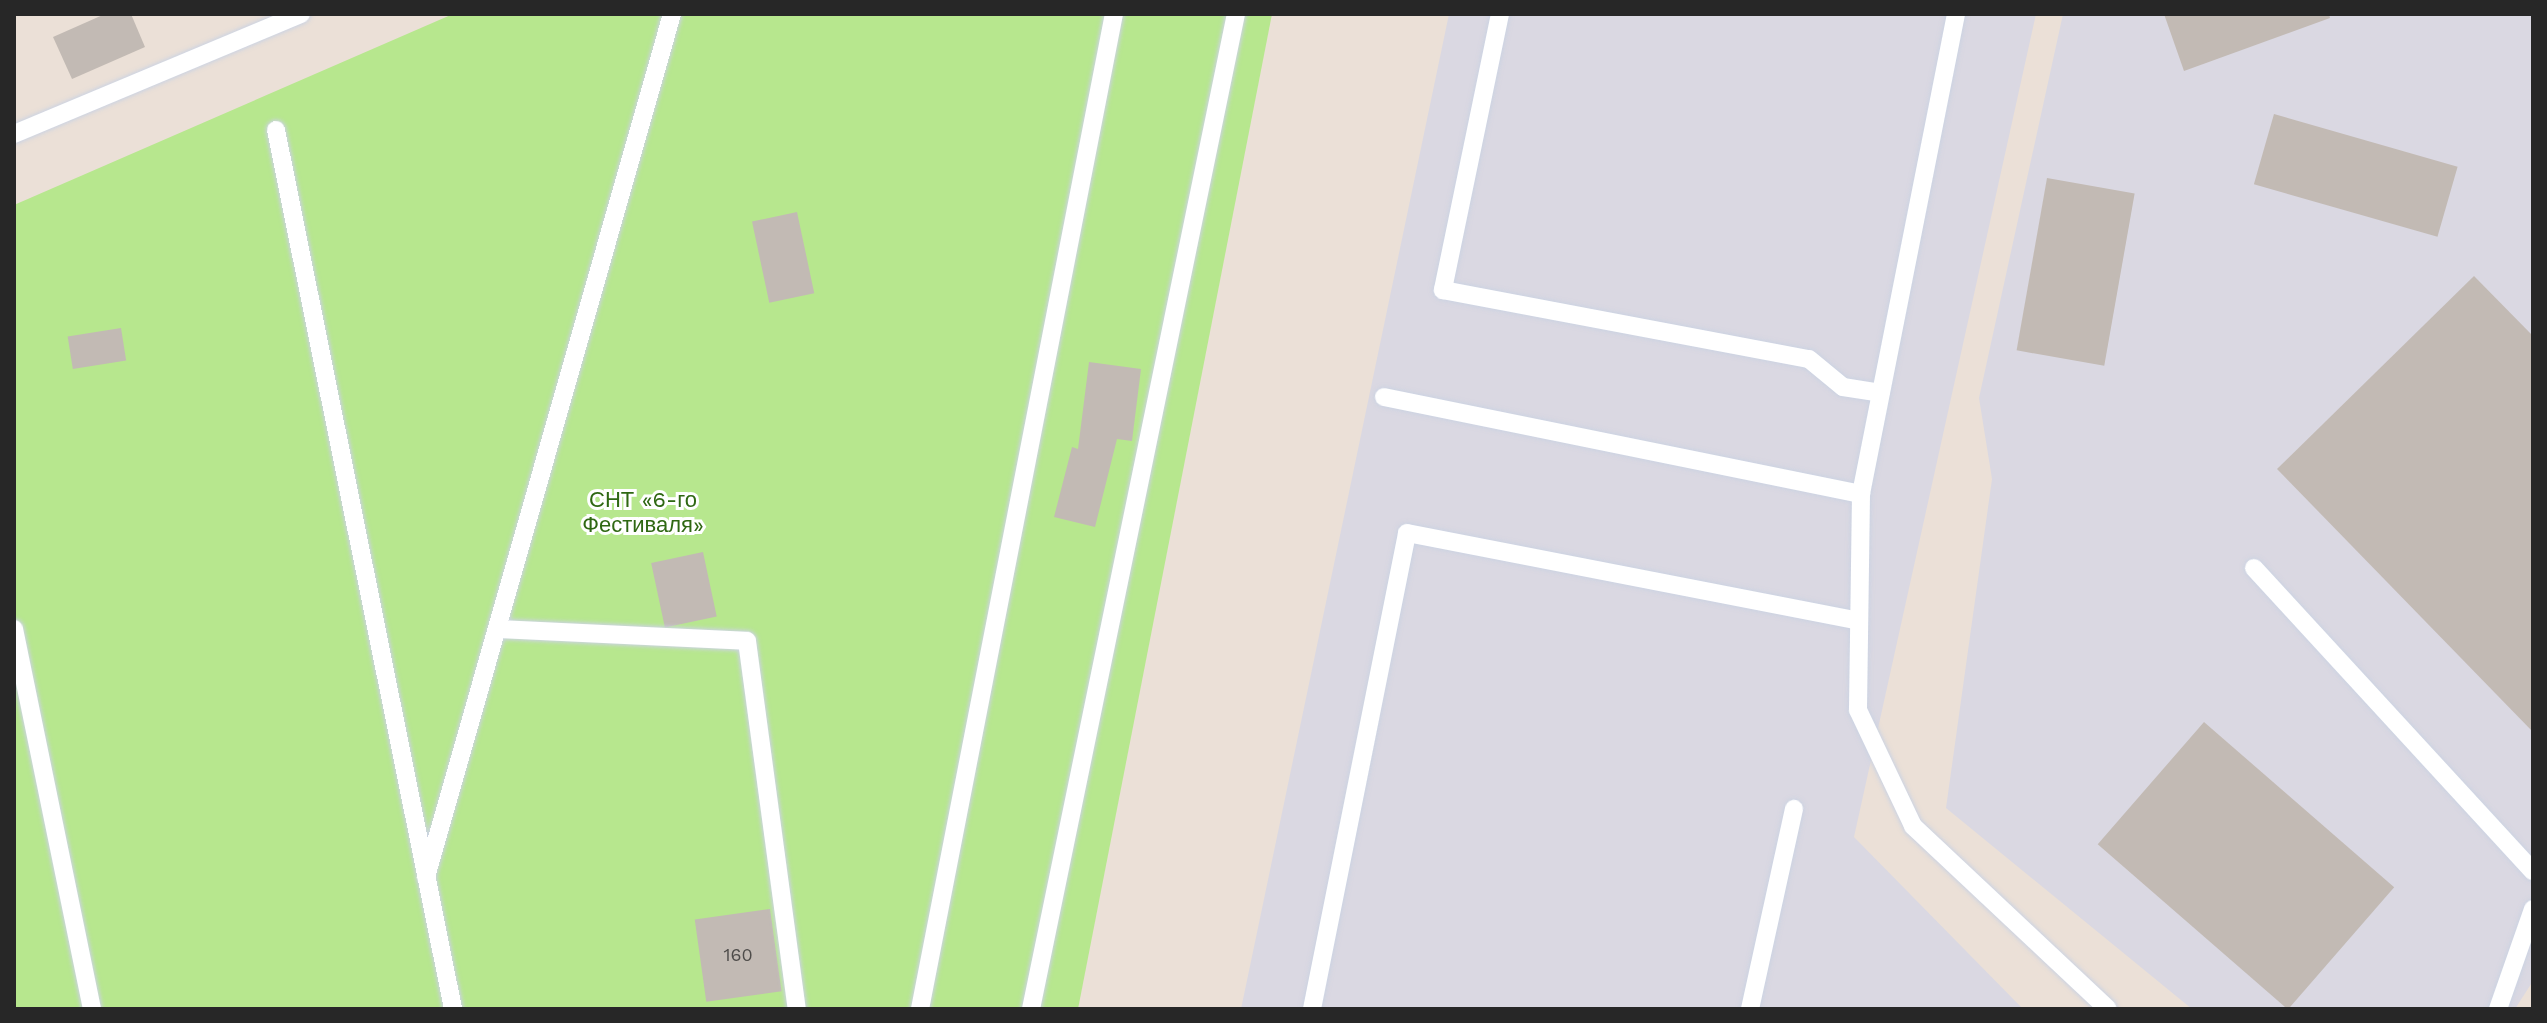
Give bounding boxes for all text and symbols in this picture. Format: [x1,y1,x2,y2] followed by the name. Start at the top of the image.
[582,486,704,538] park label: СНТ «6-го Фестиваля»
[723,944,753,966] house number: 160

